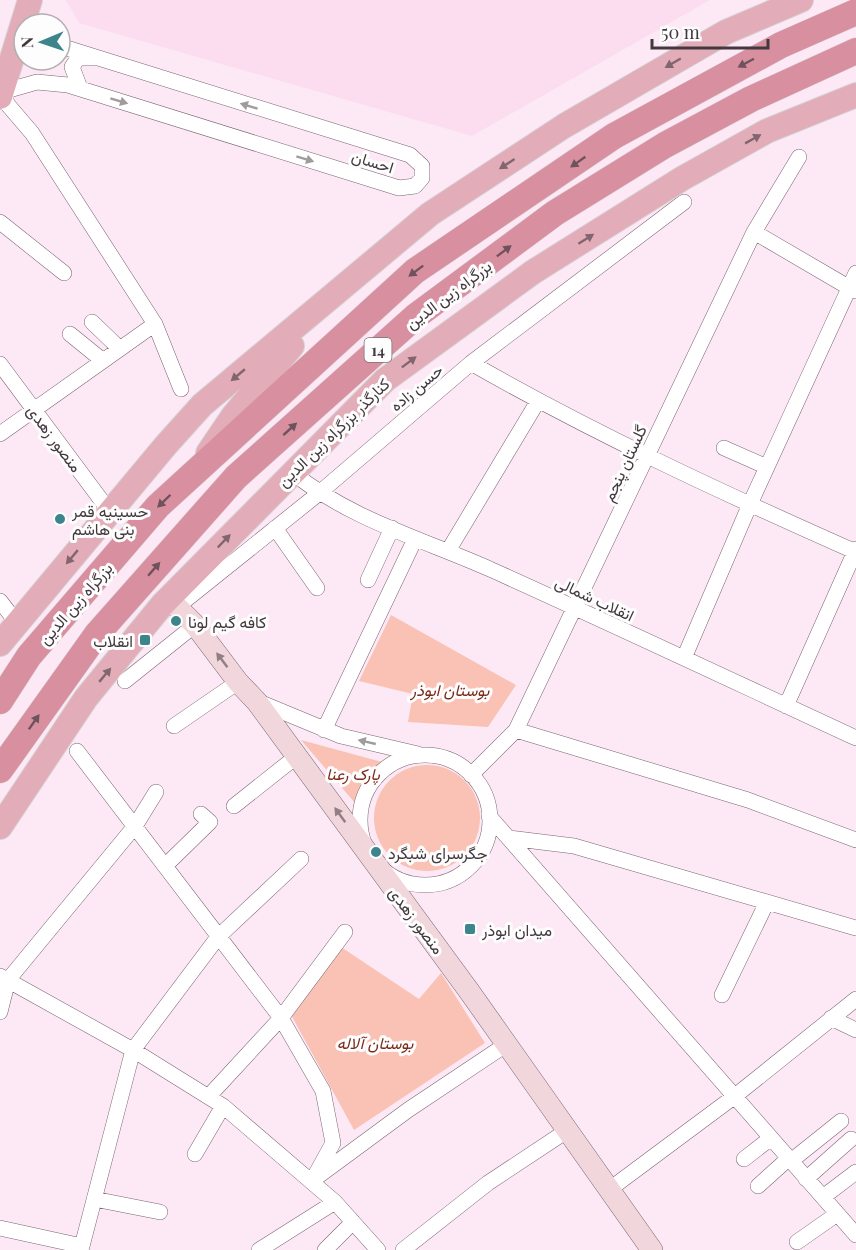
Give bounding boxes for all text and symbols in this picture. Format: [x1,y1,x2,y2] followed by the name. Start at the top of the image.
[12,12,72,72] north arrow
[652,12,768,50] scale bar
[661,20,700,44] text: 50 m
[16,36,37,49] text: N
[665,58,682,68] one-way arrow
[737,58,755,68] one-way arrow
[110,97,128,106] one-way arrow
[240,101,258,110] one-way arrow
[745,134,762,144] one-way arrow
[349,145,397,177] street label: احسان
[296,155,314,164] one-way arrow
[569,156,586,167] one-way arrow
[499,158,515,170] one-way arrow
[578,233,594,244] one-way arrow
[496,245,512,257] one-way arrow
[401,255,496,334] street label: بزرگراه زین الدین
[409,265,424,277] one-way arrow
[364,338,392,362] road number: 14
[401,356,417,368] one-way arrow
[385,359,448,416] street label: حسن زاده
[231,368,246,381] one-way arrow
[272,373,394,492] street label: کنارگذر بزرگراه زین الدین
[22,400,87,477] street label: منصور زهدی
[597,421,653,506] street label: گلستان پنجم
[282,423,297,436] one-way arrow
[157,494,171,508] one-way arrow
[71,500,148,540] place label: حسینیه قمر بنی هاشم
[53,512,67,526] marker: حسینیه قمر بنی هاشم
[217,534,231,549] one-way arrow
[66,549,79,564] one-way arrow
[33,557,117,649] street label: بزرگراه زین الدین
[147,561,161,576] one-way arrow
[552,571,638,626] street label: انقلاب شمالی
[188,611,266,633] place label: کافه گیم لونا
[169,614,183,628] marker: کافه گیم لونا
[93,630,133,651] place label: انقلاب
[138,633,152,647] marker: انقلاب
[216,652,228,667] one-way arrow
[98,667,111,683] one-way arrow
[410,679,490,701] park label: بوستان ابوذر
[28,714,40,730] one-way arrow
[357,737,376,746] one-way arrow
[326,763,381,786] park label: پارک رعنا
[334,807,346,823] one-way arrow
[388,842,488,864] place label: جگرسرای شبگرد
[369,845,383,859] marker: جگرسرای شبگرد
[384,882,449,959] street label: منصور زهدی
[481,919,552,941] place label: میدان ابوذر
[463,922,477,936] marker: میدان ابوذر
[337,1032,414,1054] park label: بوستان آلاله

